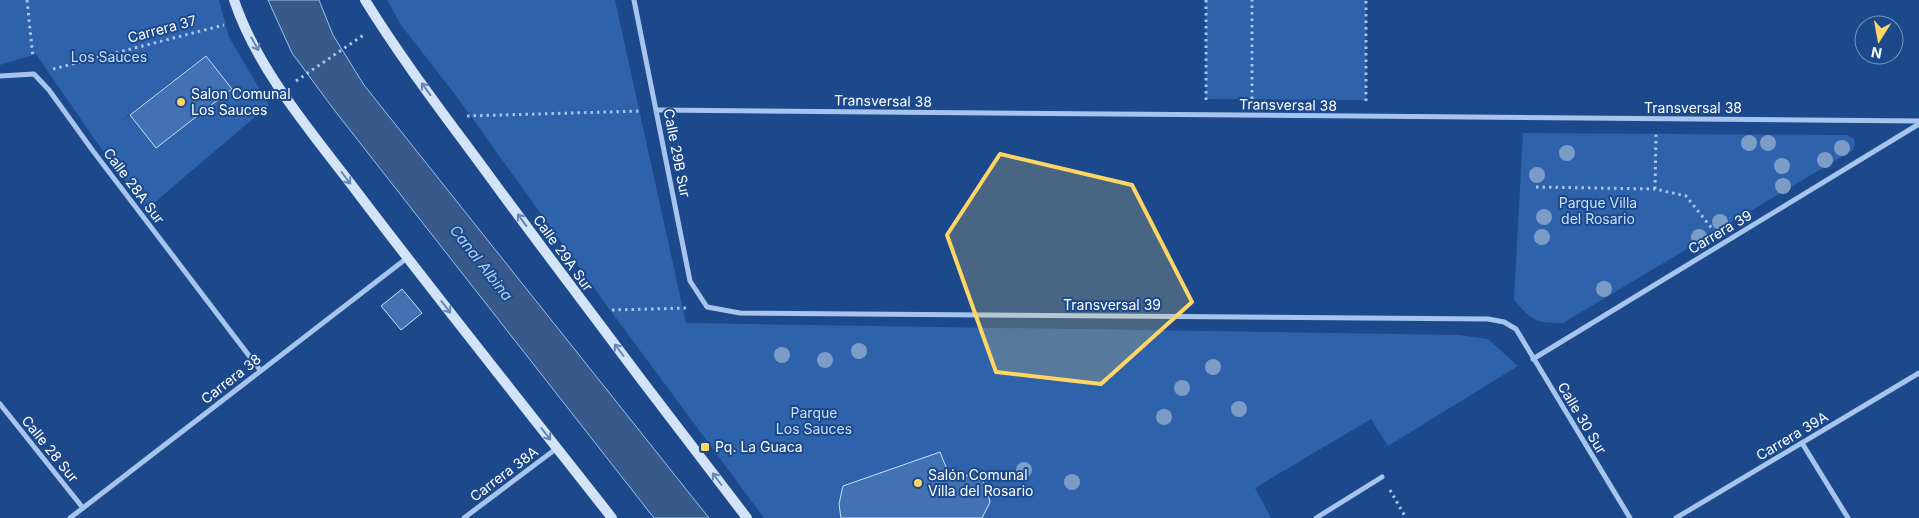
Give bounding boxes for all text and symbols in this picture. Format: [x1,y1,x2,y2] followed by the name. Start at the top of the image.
[126,11,198,46] street label: Carrera 37
[1854,15,1904,65] north arrow
[250,37,260,51] one-way arrow
[1870,44,1883,63] text: N
[71,48,147,65] park label: Los Sauces
[421,82,431,96] one-way arrow
[191,85,291,118] place label: Salon Comunal Los Sauces
[834,91,932,110] street label: Transversal 38
[1239,95,1337,114] street label: Transversal 38
[175,96,187,108] marker: Salon Comunal Los Sauces
[1644,99,1742,116] street label: Transversal 38
[661,107,694,199] street label: Calle 29B Sur
[100,145,168,227] street label: Calle 28A Sur
[341,171,352,184] one-way arrow
[1559,194,1637,227] park label: Parque Villa del Rosario
[1685,206,1755,257] street label: Carrera 39
[530,211,597,294] street label: Calle 29A Sur
[516,214,527,227] one-way arrow
[446,221,517,304] water label: Canal Albina
[1063,296,1161,313] street label: Transversal 39
[440,300,451,313] one-way arrow
[613,344,624,357] one-way arrow
[197,350,264,407] street label: Carrera 38
[1554,379,1611,457] street label: Calle 30 Sur
[776,404,852,437] park label: Parque Los Sauces
[1753,407,1831,464] street label: Carrera 39A
[18,412,82,485] street label: Calle 28 Sur
[541,427,552,440] one-way arrow
[715,438,803,455] place label: Pq. La Guaca
[699,441,711,453] marker: Pq. La Guaca
[466,442,541,505] street label: Carrera 38A
[928,466,1033,499] place label: Salón Comunal Villa del Rosario
[712,473,723,486] one-way arrow
[912,477,924,489] marker: Salón Comunal Villa del Rosario

